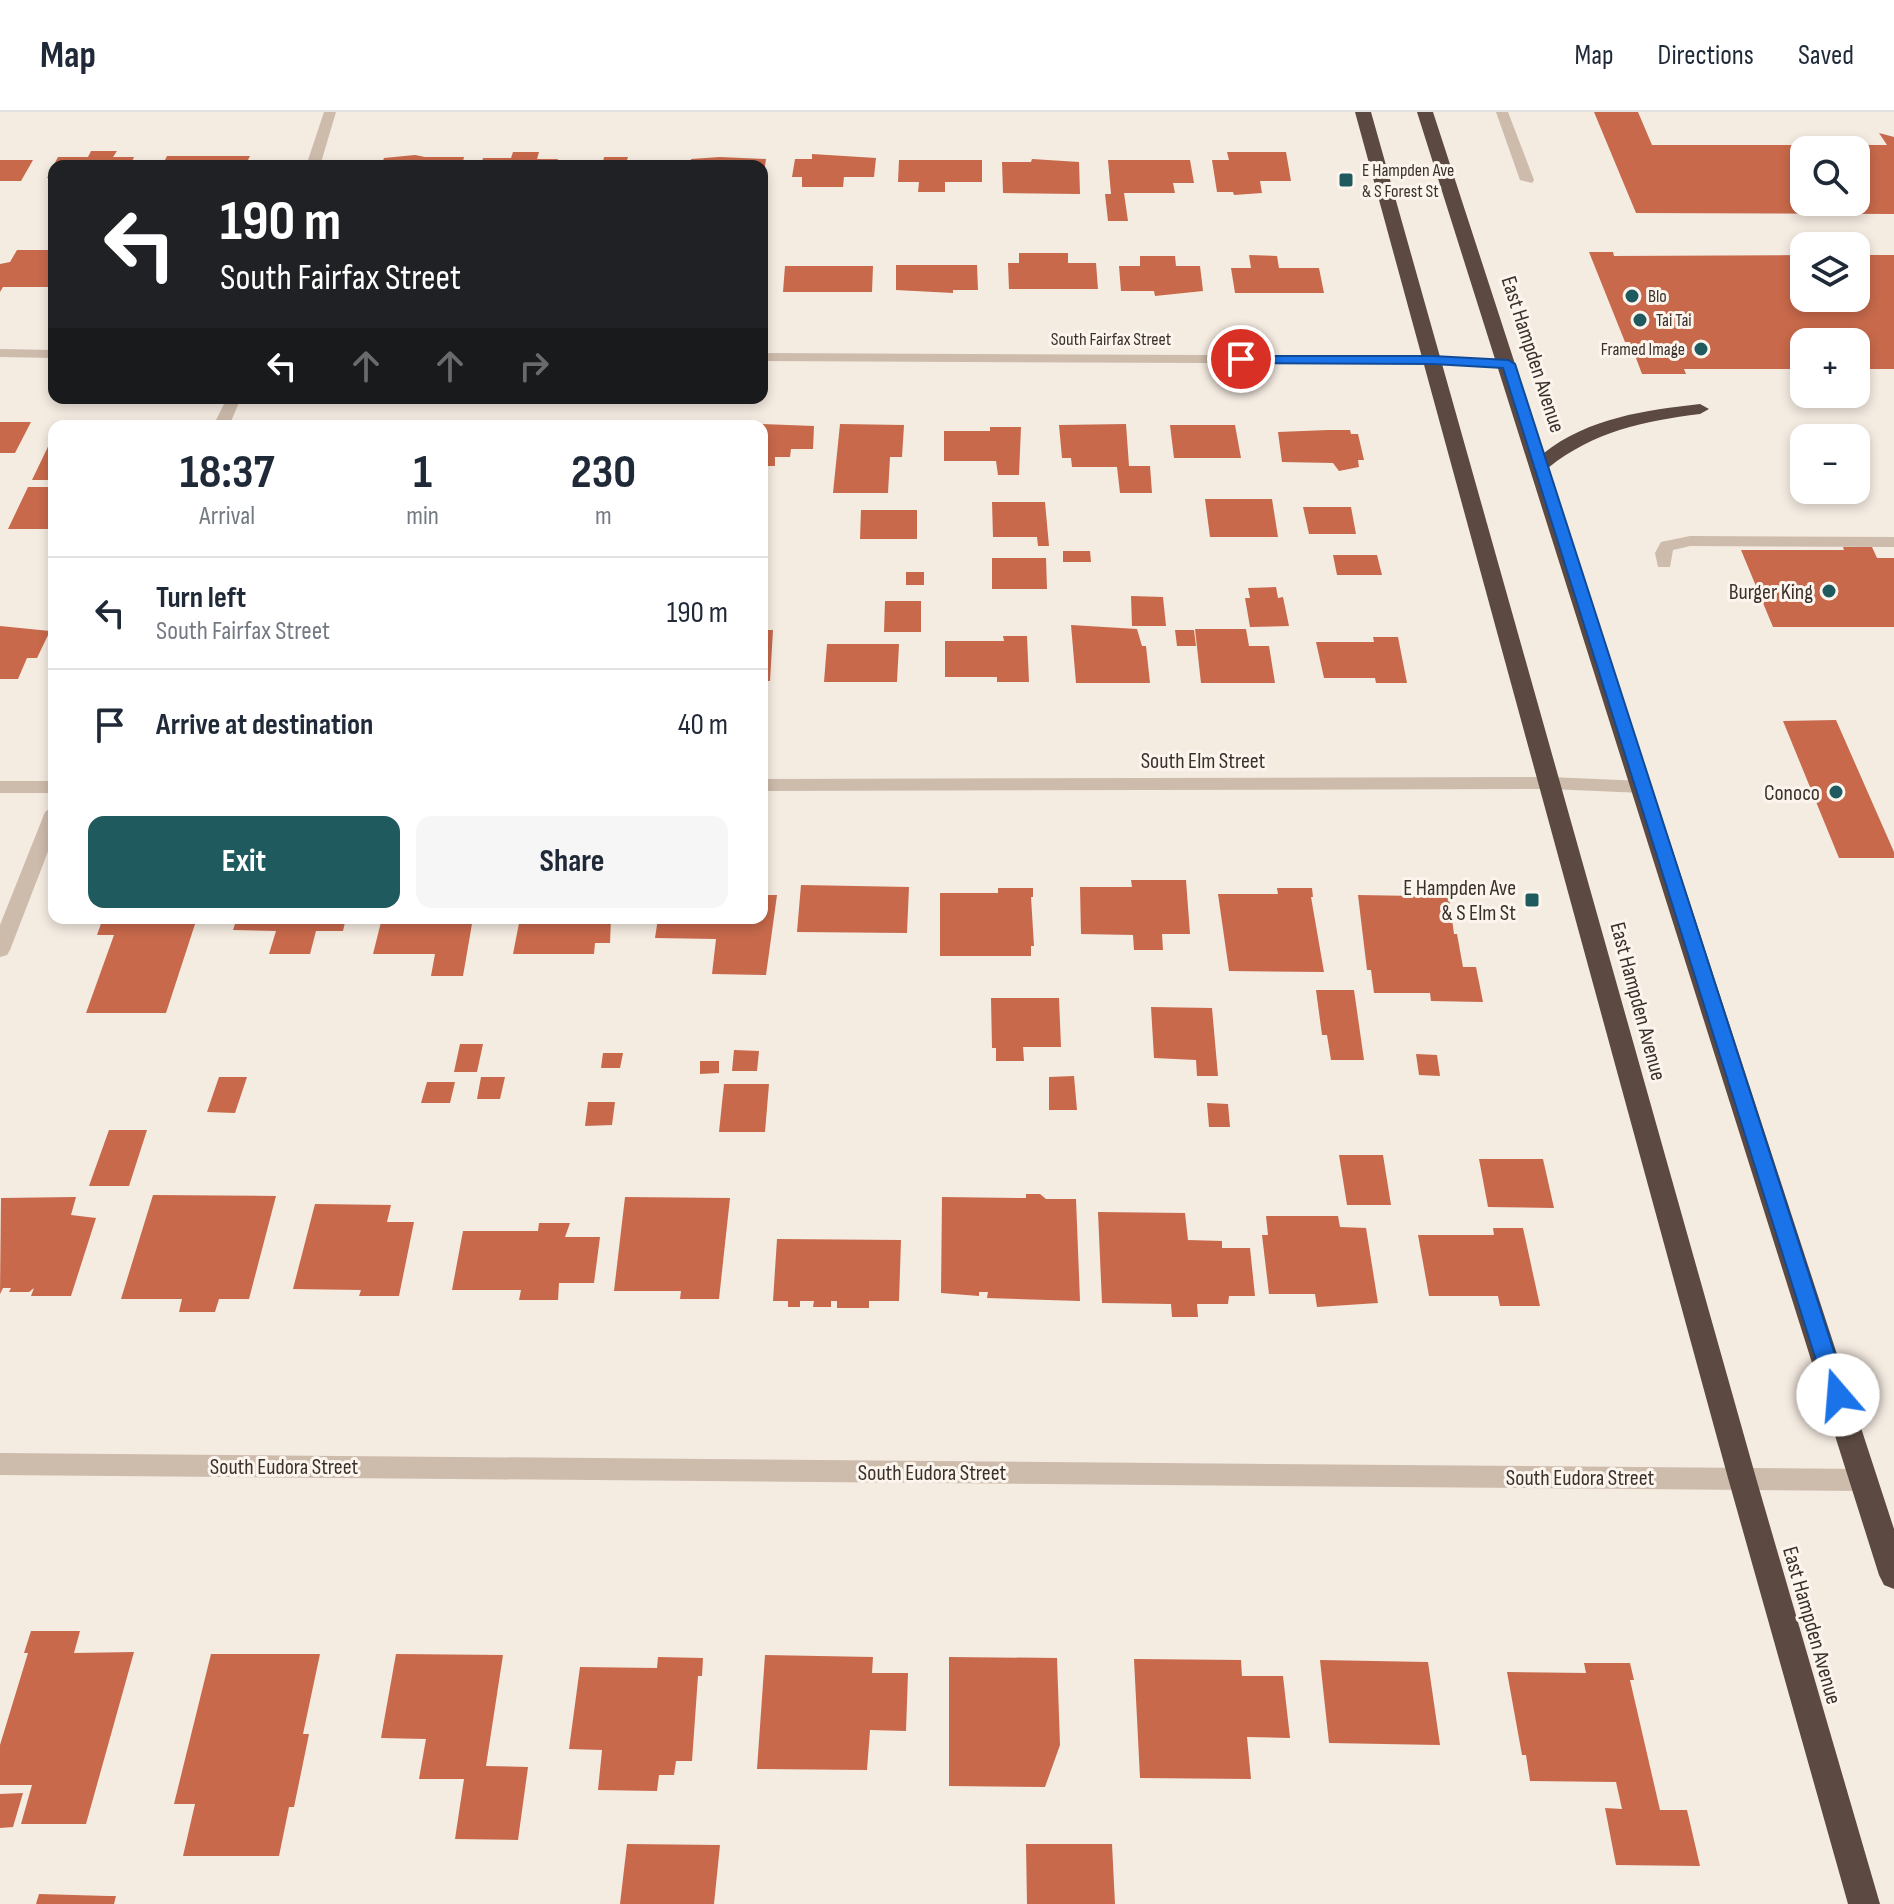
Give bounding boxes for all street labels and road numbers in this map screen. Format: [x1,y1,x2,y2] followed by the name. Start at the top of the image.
[1495,273,1571,436] street label: East Hampden Avenue
[1051,329,1172,350] street label: South Fairfax Street
[1141,748,1266,775] street label: South Elm Street
[1603,919,1672,1084] street label: East Hampden Avenue
[210,1454,358,1481] street label: South Eudora Street
[858,1460,1006,1487] street label: South Eudora Street
[1506,1465,1654,1492] street label: South Eudora Street
[1776,1543,1847,1707] street label: East Hampden Avenue

